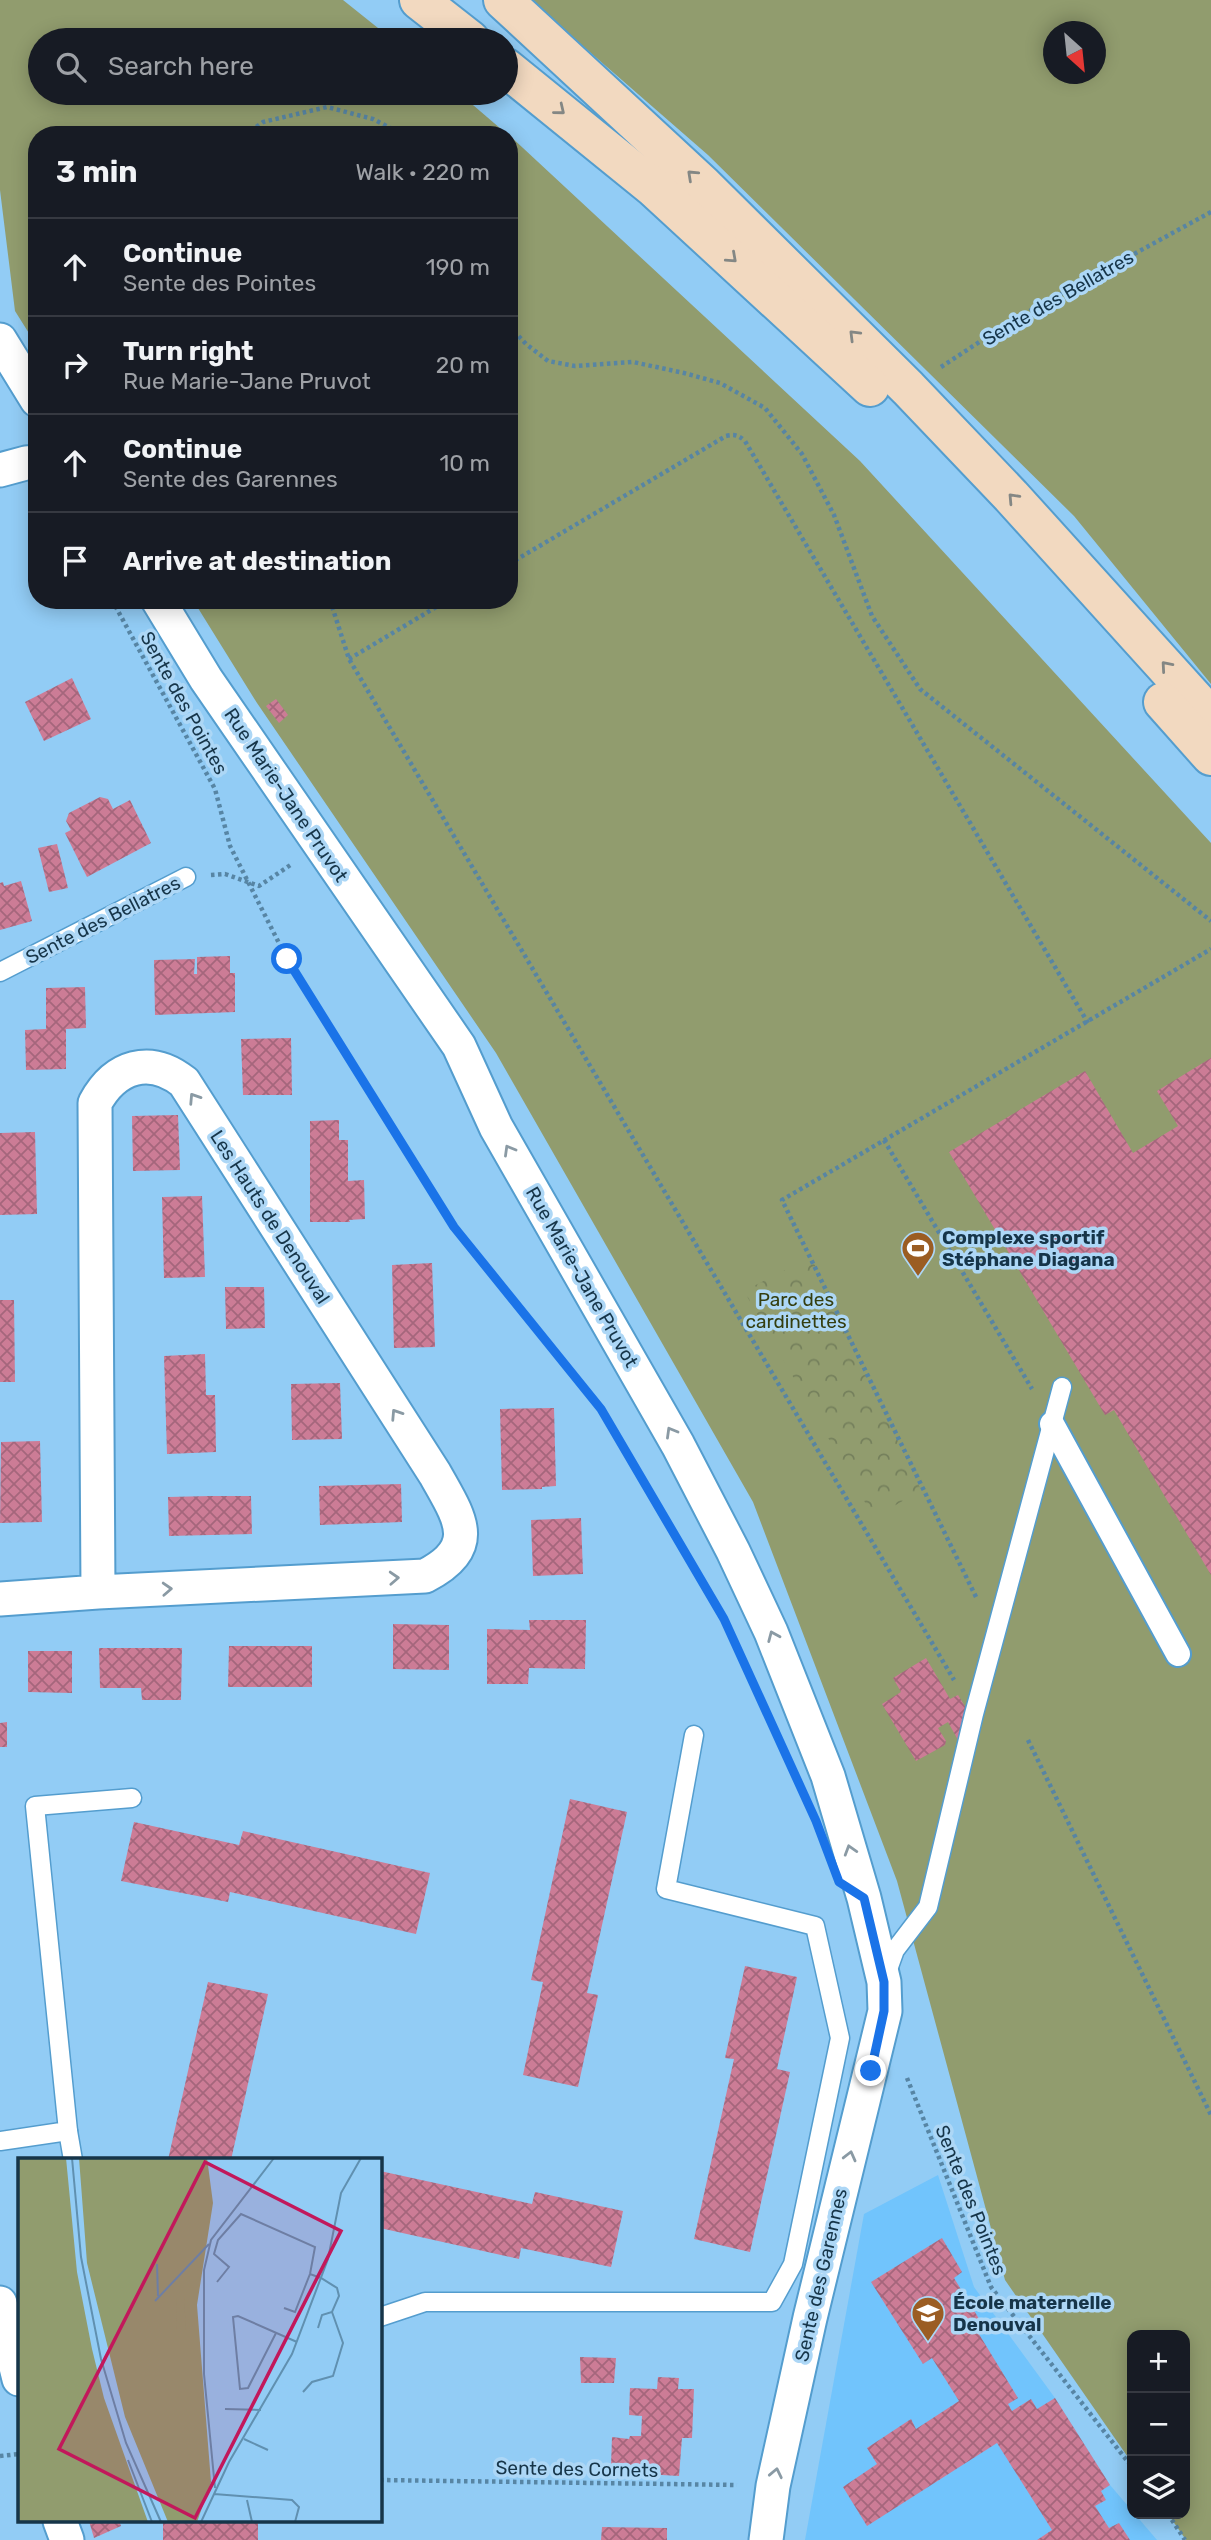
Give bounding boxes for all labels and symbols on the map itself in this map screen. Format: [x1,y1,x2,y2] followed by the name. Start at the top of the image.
[1043,21,1106,84] north arrow
[552,101,564,114] one-way arrow
[687,171,700,183] one-way arrow
[978,245,1138,351] street label: Sente des Bellatres
[724,250,737,262] one-way arrow
[850,331,862,343] one-way arrow
[1008,493,1021,506] one-way arrow
[135,628,233,778] street label: Sente des Pointes
[1162,661,1174,674] one-way arrow
[219,704,353,887] street label: Rue Marie-Jane Pruvot
[22,871,184,969] street label: Sente des Bellatres
[271,943,302,974] route start
[190,1093,203,1106] one-way arrow
[205,1126,335,1308] street label: Les Hauts de Denouval
[504,1145,517,1157] one-way arrow
[521,1183,643,1372] street label: Rue Marie-Jane Pruvot
[942,1226,1115,1271] place label: Complexe sportif Stéphane Diagana
[899,1229,937,1278] sports icon: Complexe sportif Stéphane Diagana
[745,1288,847,1333] park label: Parc des cardinettes
[392,1408,405,1421] one-way arrow
[666,1427,679,1440] one-way arrow
[389,1570,400,1585] one-way arrow
[161,1581,172,1596] one-way arrow
[767,1630,781,1643] one-way arrow
[843,1844,858,1856] one-way arrow
[855,2055,886,2086] route end
[930,2122,1012,2278] street label: Sente des Pointes
[842,2150,856,2162] one-way arrow
[18,2158,382,2522] inset map
[790,2186,852,2364] street label: Sente des Garennes
[953,2291,1112,2336] place label: École maternelle Denouval
[909,2294,947,2343] school or university icon: École maternelle Denouval
[495,2456,659,2482] street label: Sente des Cornets
[768,2467,783,2479] one-way arrow

